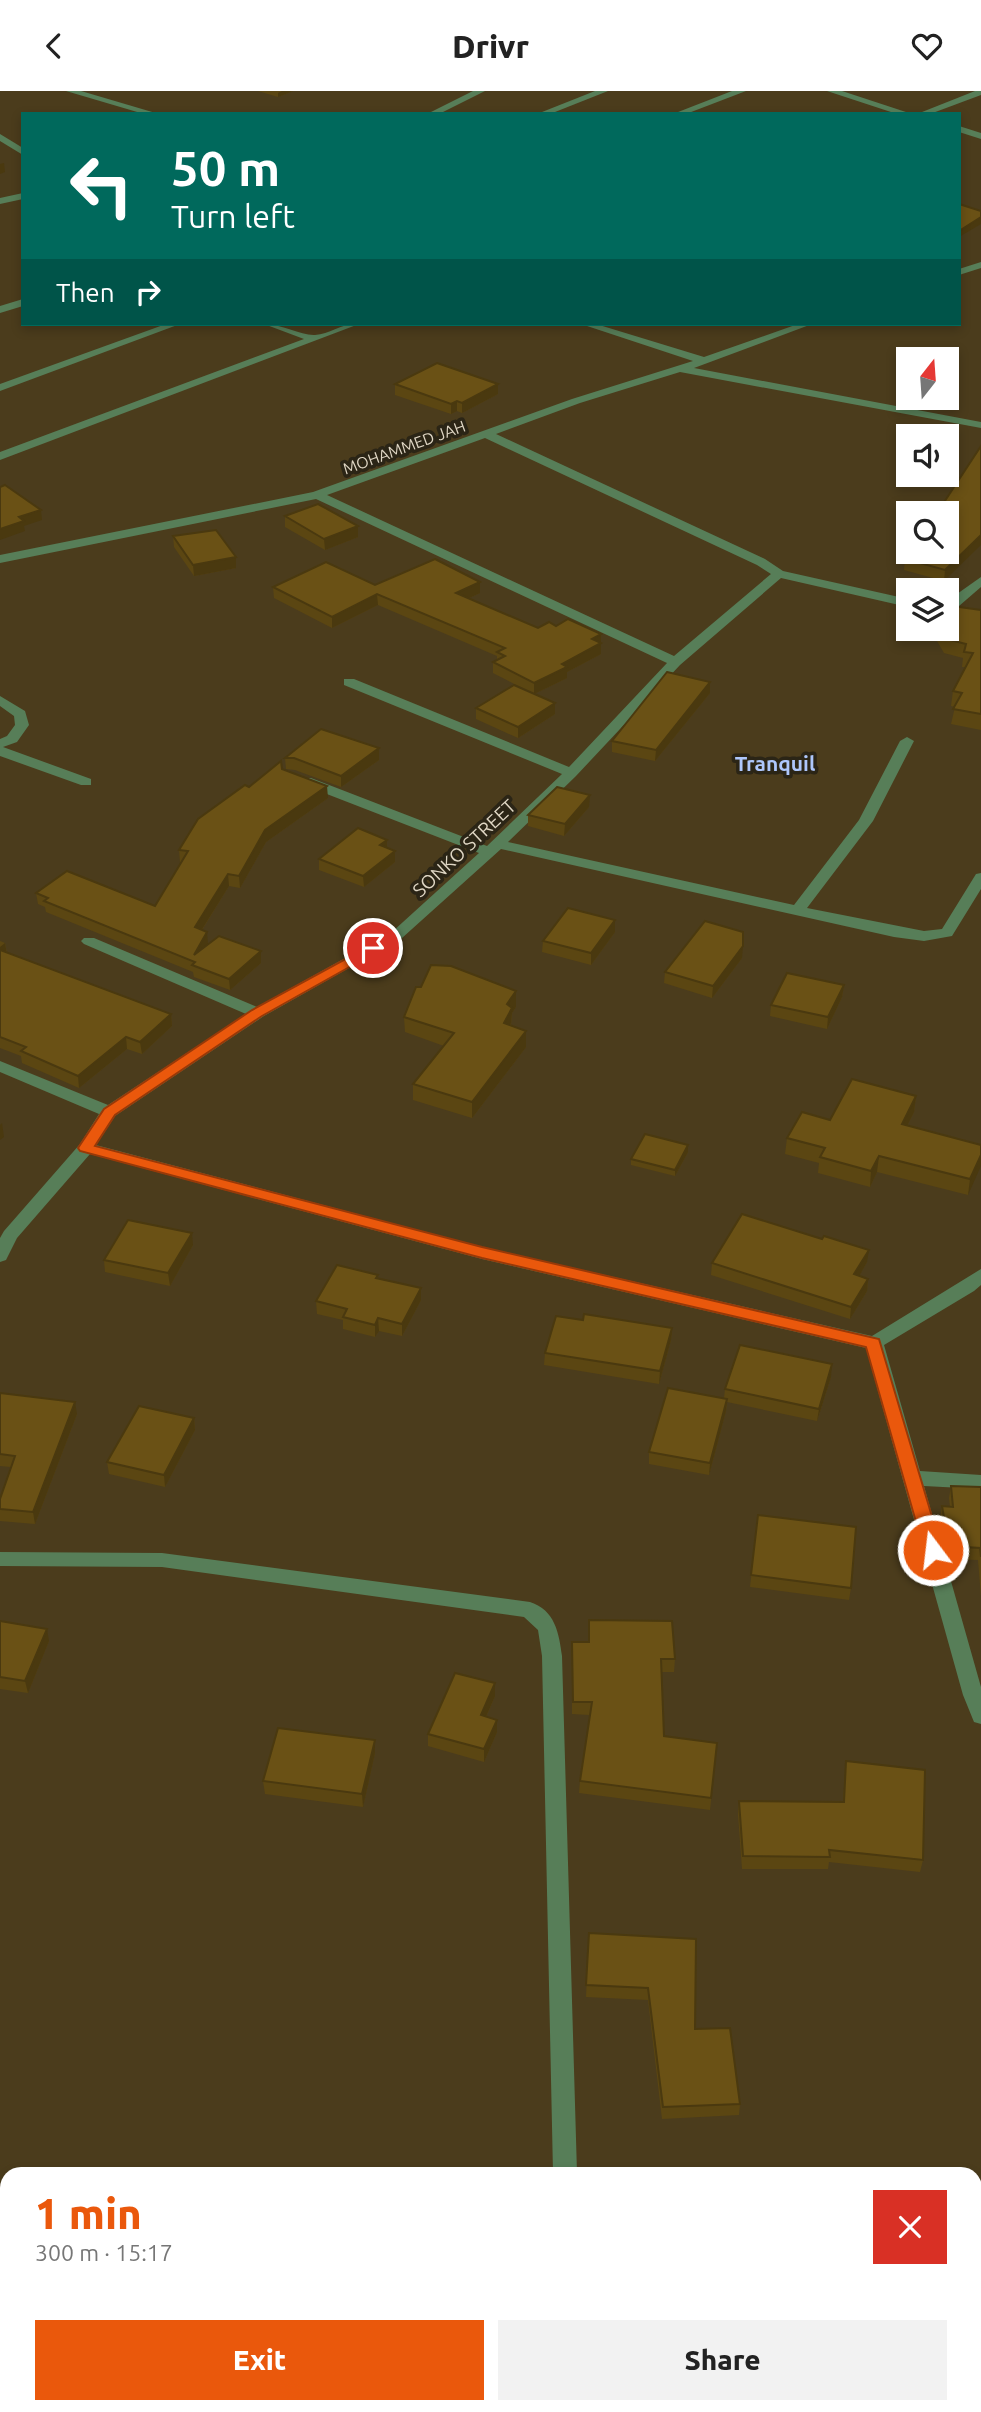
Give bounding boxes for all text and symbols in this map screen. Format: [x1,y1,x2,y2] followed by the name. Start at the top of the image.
[35,27,73,65] icon: back
[908,27,946,65] icon: heart
[452,28,529,64] text: Drivr
[56,140,147,231] icon: left
[171,140,280,195] text: 50 m
[171,198,295,234] text: Turn left
[129,273,167,311] icon: right
[56,278,115,307] text: Then
[896,347,959,409] north arrow
[896,347,959,641] map controls
[340,416,468,478] street label: MOHAMMED JAH
[896,424,959,487] button: sound
[896,501,959,564] button: search
[896,578,959,641] button: layers
[735,751,815,775] district label: Tranquil
[408,794,520,901] street label: SONKO STREET
[343,918,403,978] pin
[354,929,392,967] icon: arrive
[896,1513,970,1587] position arrow
[35,2190,142,2237] text: 1 min
[873,2190,947,2264] button: close
[35,2240,173,2265] text: 300 m · 15:17
[35,2320,484,2400] button: Exit
[498,2320,947,2400] button: Share

